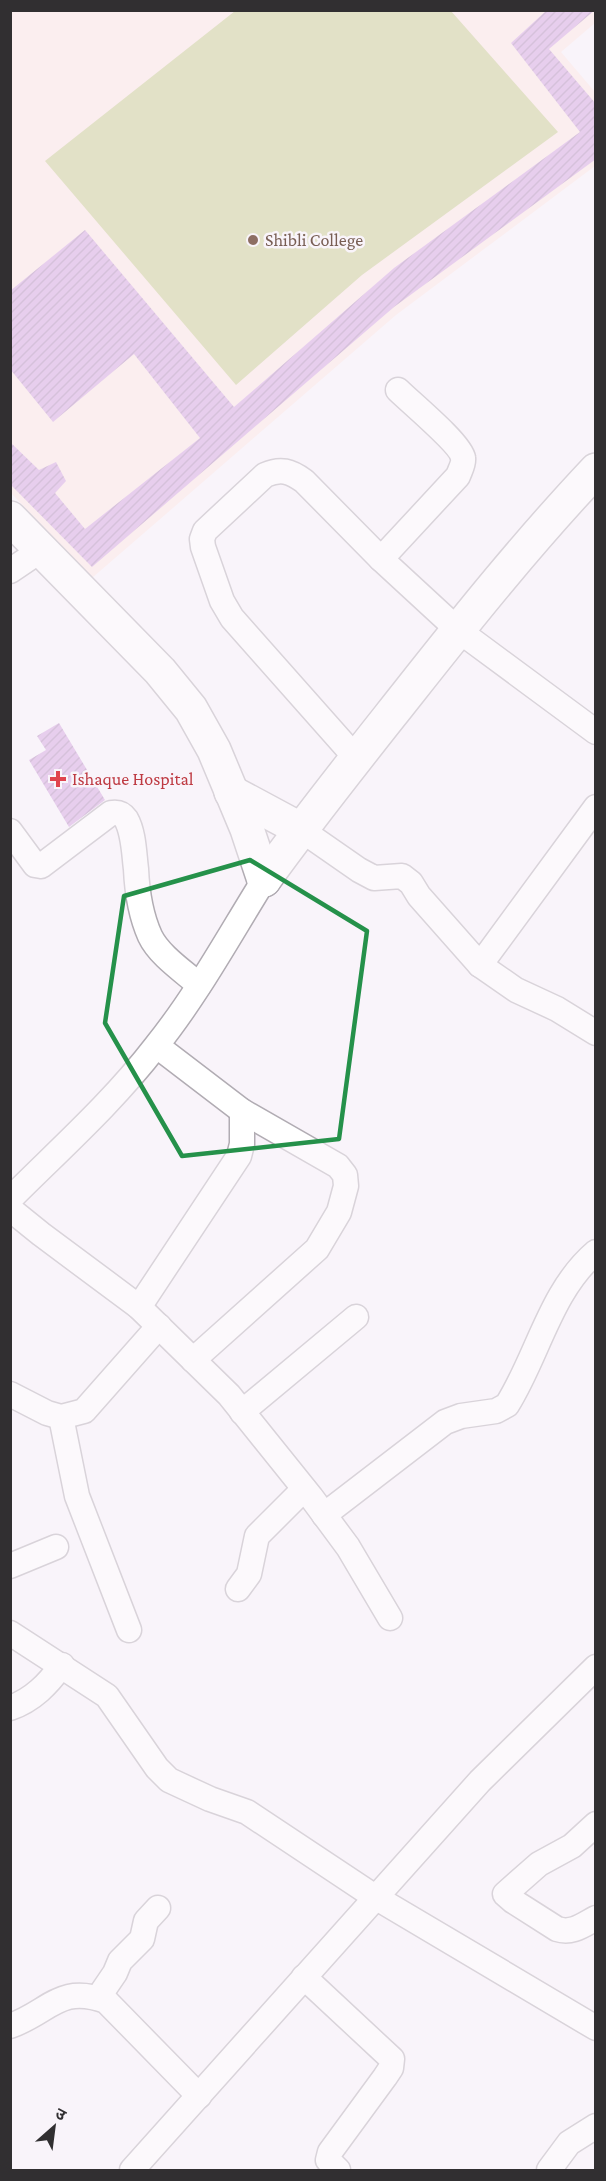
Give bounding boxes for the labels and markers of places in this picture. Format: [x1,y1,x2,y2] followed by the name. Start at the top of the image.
[265,230,363,250] place label: Shibli College
[246,233,260,247] marker: Shibli College
[72,769,194,789] place label: Ishaque Hospital
[49,770,67,788] marker: Ishaque Hospital

